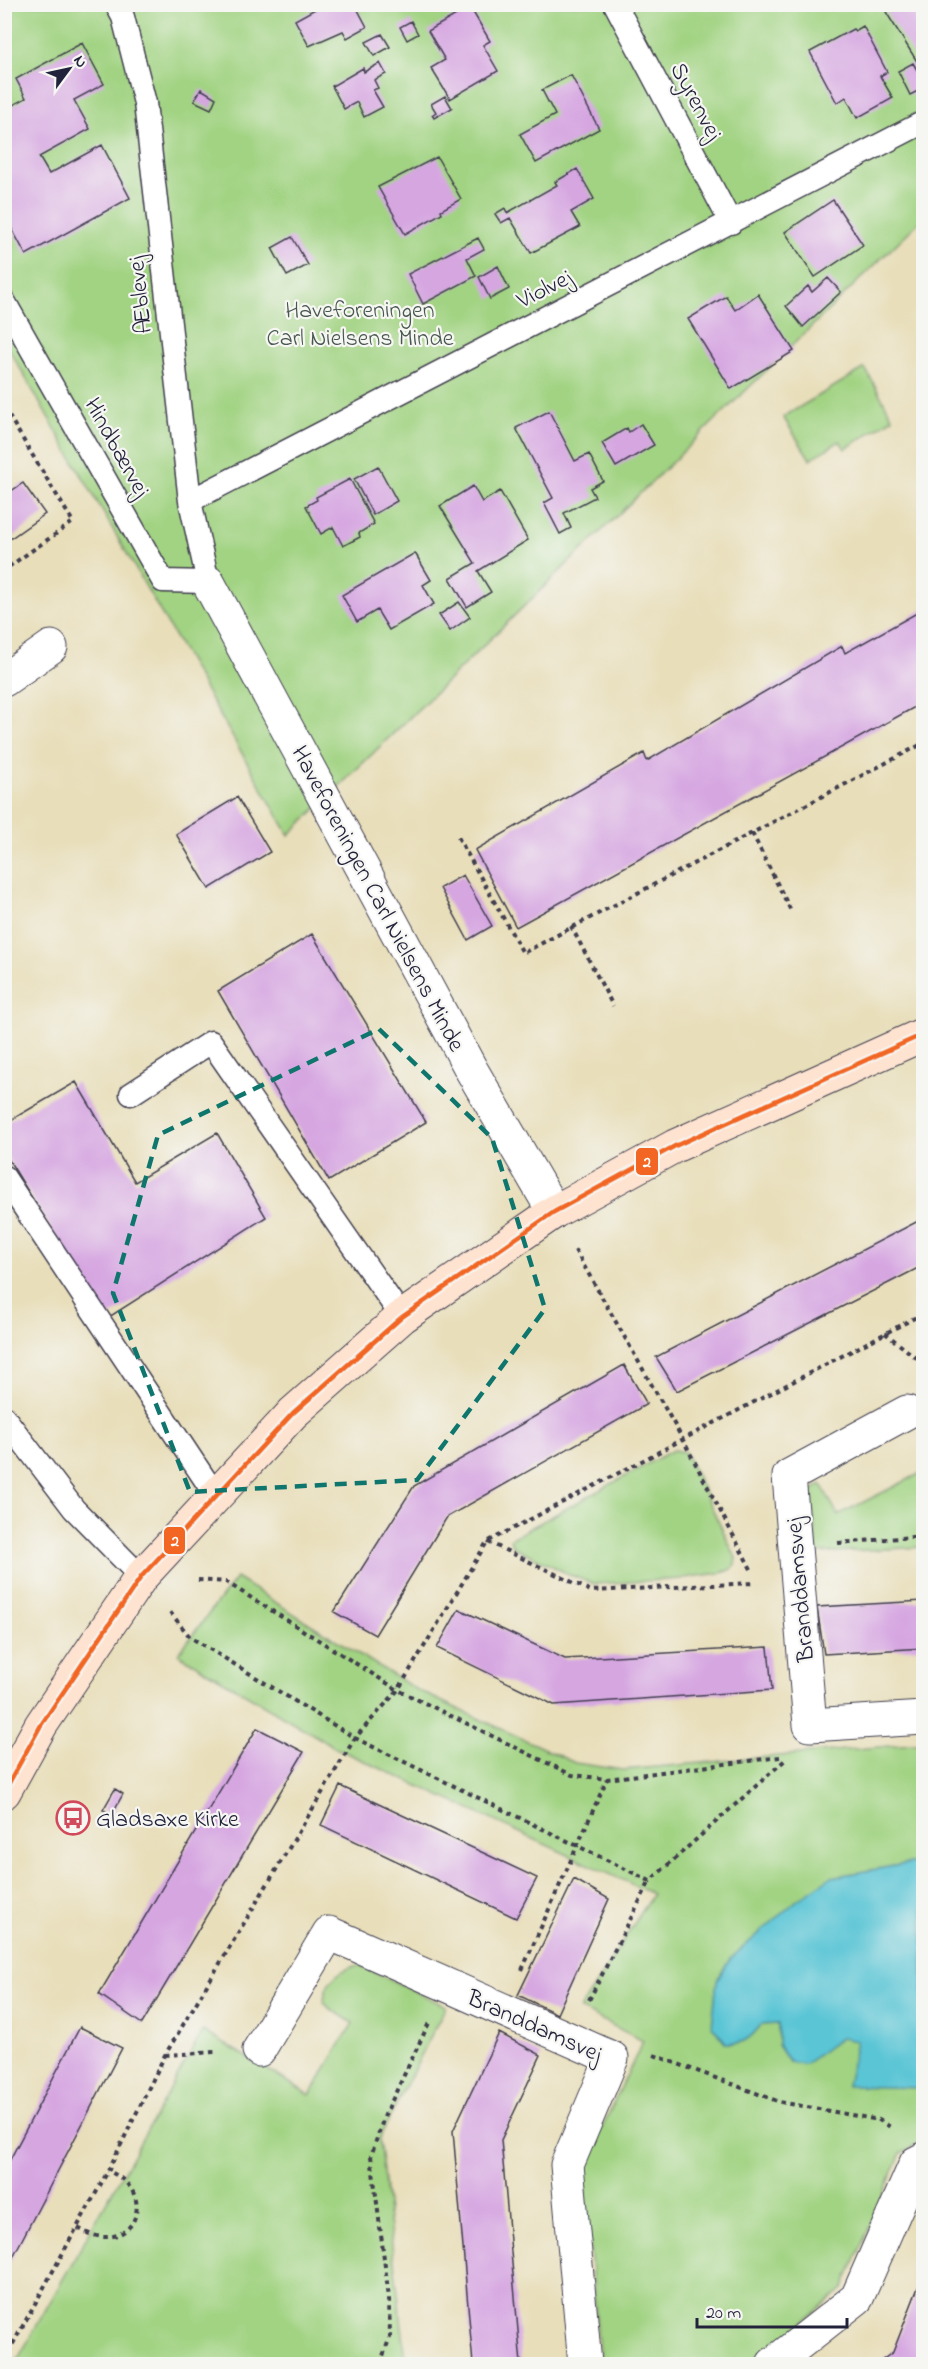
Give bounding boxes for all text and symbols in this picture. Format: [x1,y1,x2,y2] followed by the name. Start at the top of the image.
[39,39,99,99] north arrow
[67,51,93,73] text: N
[659,57,731,149] street label: Syrenvej
[120,253,163,335] street label: Æblevej
[510,261,580,319] street label: Violvej
[267,294,454,357] park label: Haveforeningen Carl Nielsens Minde
[74,392,158,506] street label: Hindbærvej
[281,740,473,1059] street label: Haveforeningen Carl Nielsens Minde
[635,1147,659,1176] line badge: 2
[642,1151,651,1175] text: 2
[778,1515,825,1664] street label: Branddamsvej
[163,1526,186,1555] line badge: 2
[170,1530,179,1554] text: 2
[55,1800,91,1836] bus stop icon: Gladsaxe Kirke
[96,1803,239,1838] place label: Gladsaxe Kirke
[460,1981,608,2073] street label: Branddamsvej
[697,2291,847,2329] scale bar
[706,2301,741,2327] text: 20 m

